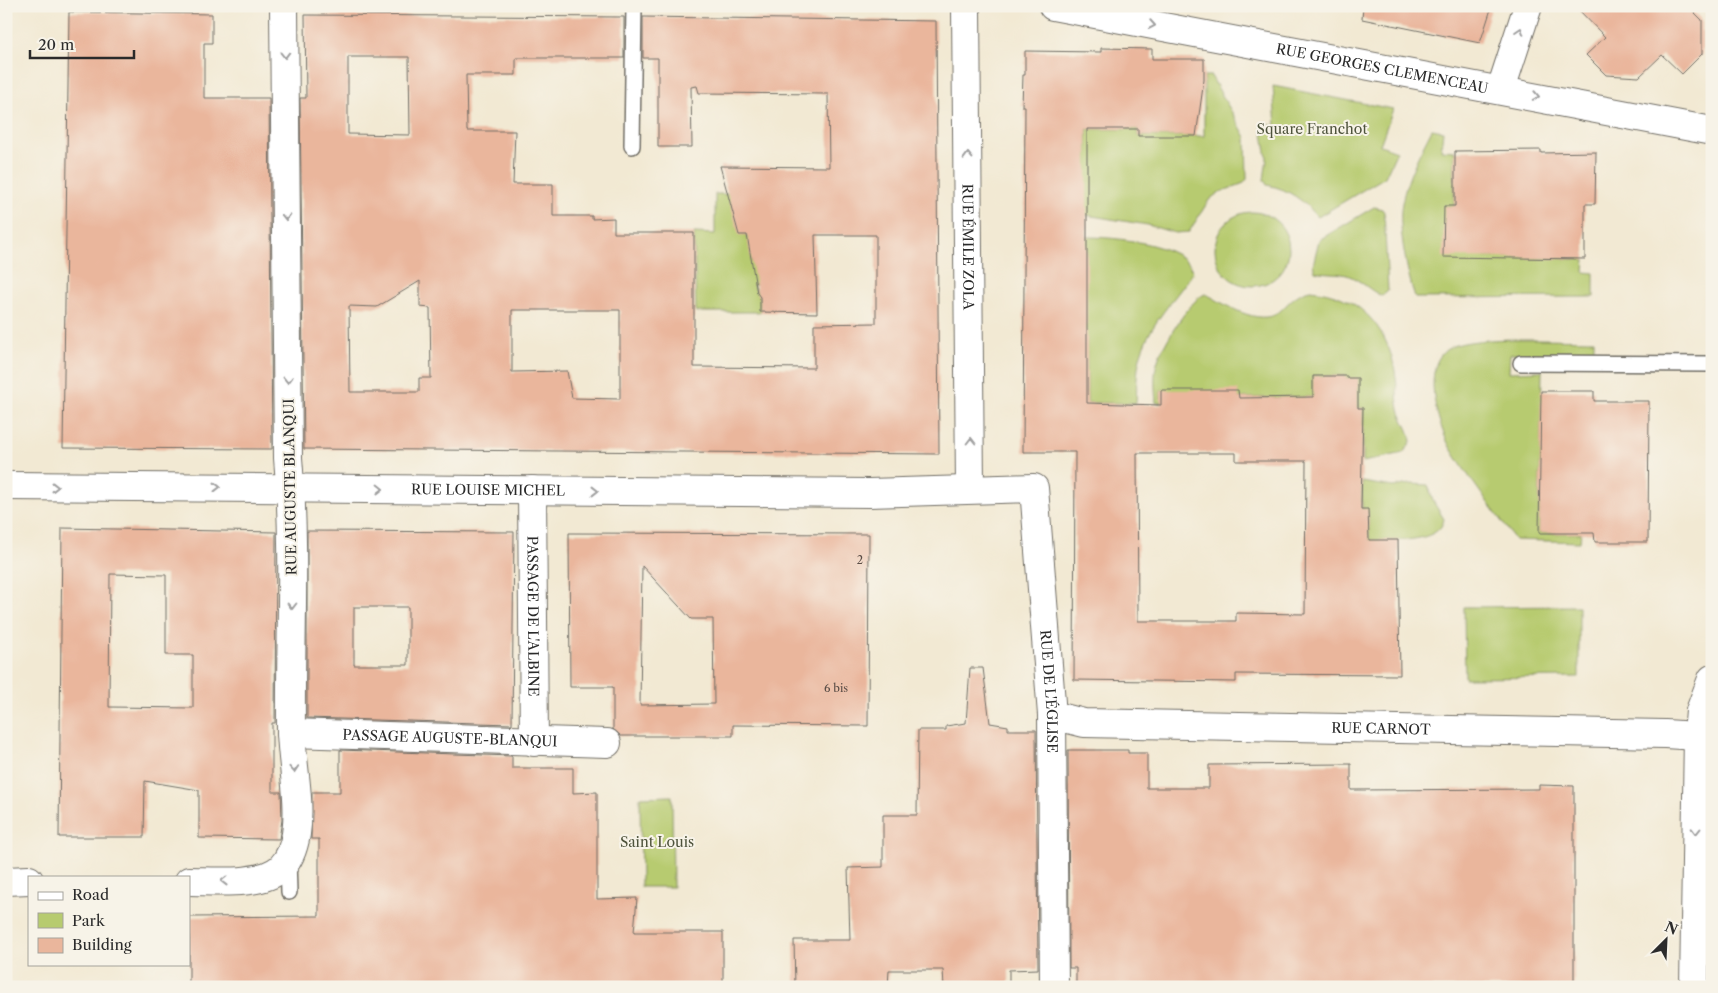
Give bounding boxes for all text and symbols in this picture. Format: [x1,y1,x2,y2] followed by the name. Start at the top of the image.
[1148,19,1157,29] one-way arrow
[30,28,134,60] scale bar
[1514,28,1524,36] one-way arrow
[38,35,74,54] text: 20 m
[1274,39,1490,97] street label: RUE GEORGES CLEMENCEAU
[280,52,290,59] one-way arrow
[1531,91,1540,101] one-way arrow
[1257,120,1367,138] park label: Square Franchot
[963,151,973,159] one-way arrow
[958,184,978,311] street label: RUE ÉMILE ZOLA
[281,214,291,222] one-way arrow
[283,376,293,384] one-way arrow
[279,398,301,576] street label: RUE AUGUSTE BLANQUI
[966,436,976,444] one-way arrow
[411,480,565,500] street label: RUE LOUISE MICHEL
[52,482,59,492] one-way arrow
[214,482,222,492] one-way arrow
[376,484,384,494] one-way arrow
[592,486,599,496] one-way arrow
[523,536,543,696] street label: PASSAGE DE L'ALBINE
[857,553,863,567] house number: 2
[287,603,297,611] one-way arrow
[1036,629,1061,753] street label: RUE DE L'ÉGLISE
[824,681,848,695] house number: 6 bis
[1331,719,1431,739] street label: RUE CARNOT
[342,726,558,750] street label: PASSAGE AUGUSTE-BLANQUI
[288,765,299,773] one-way arrow
[1691,827,1702,835] one-way arrow
[620,833,694,851] park label: Saint Louis
[28,876,190,966] legend
[220,876,228,886] one-way arrow
[72,885,109,904] text: Road
[72,911,106,930] text: Park
[1640,916,1690,966] north arrow
[1662,917,1681,939] text: N
[72,935,132,954] text: Building

